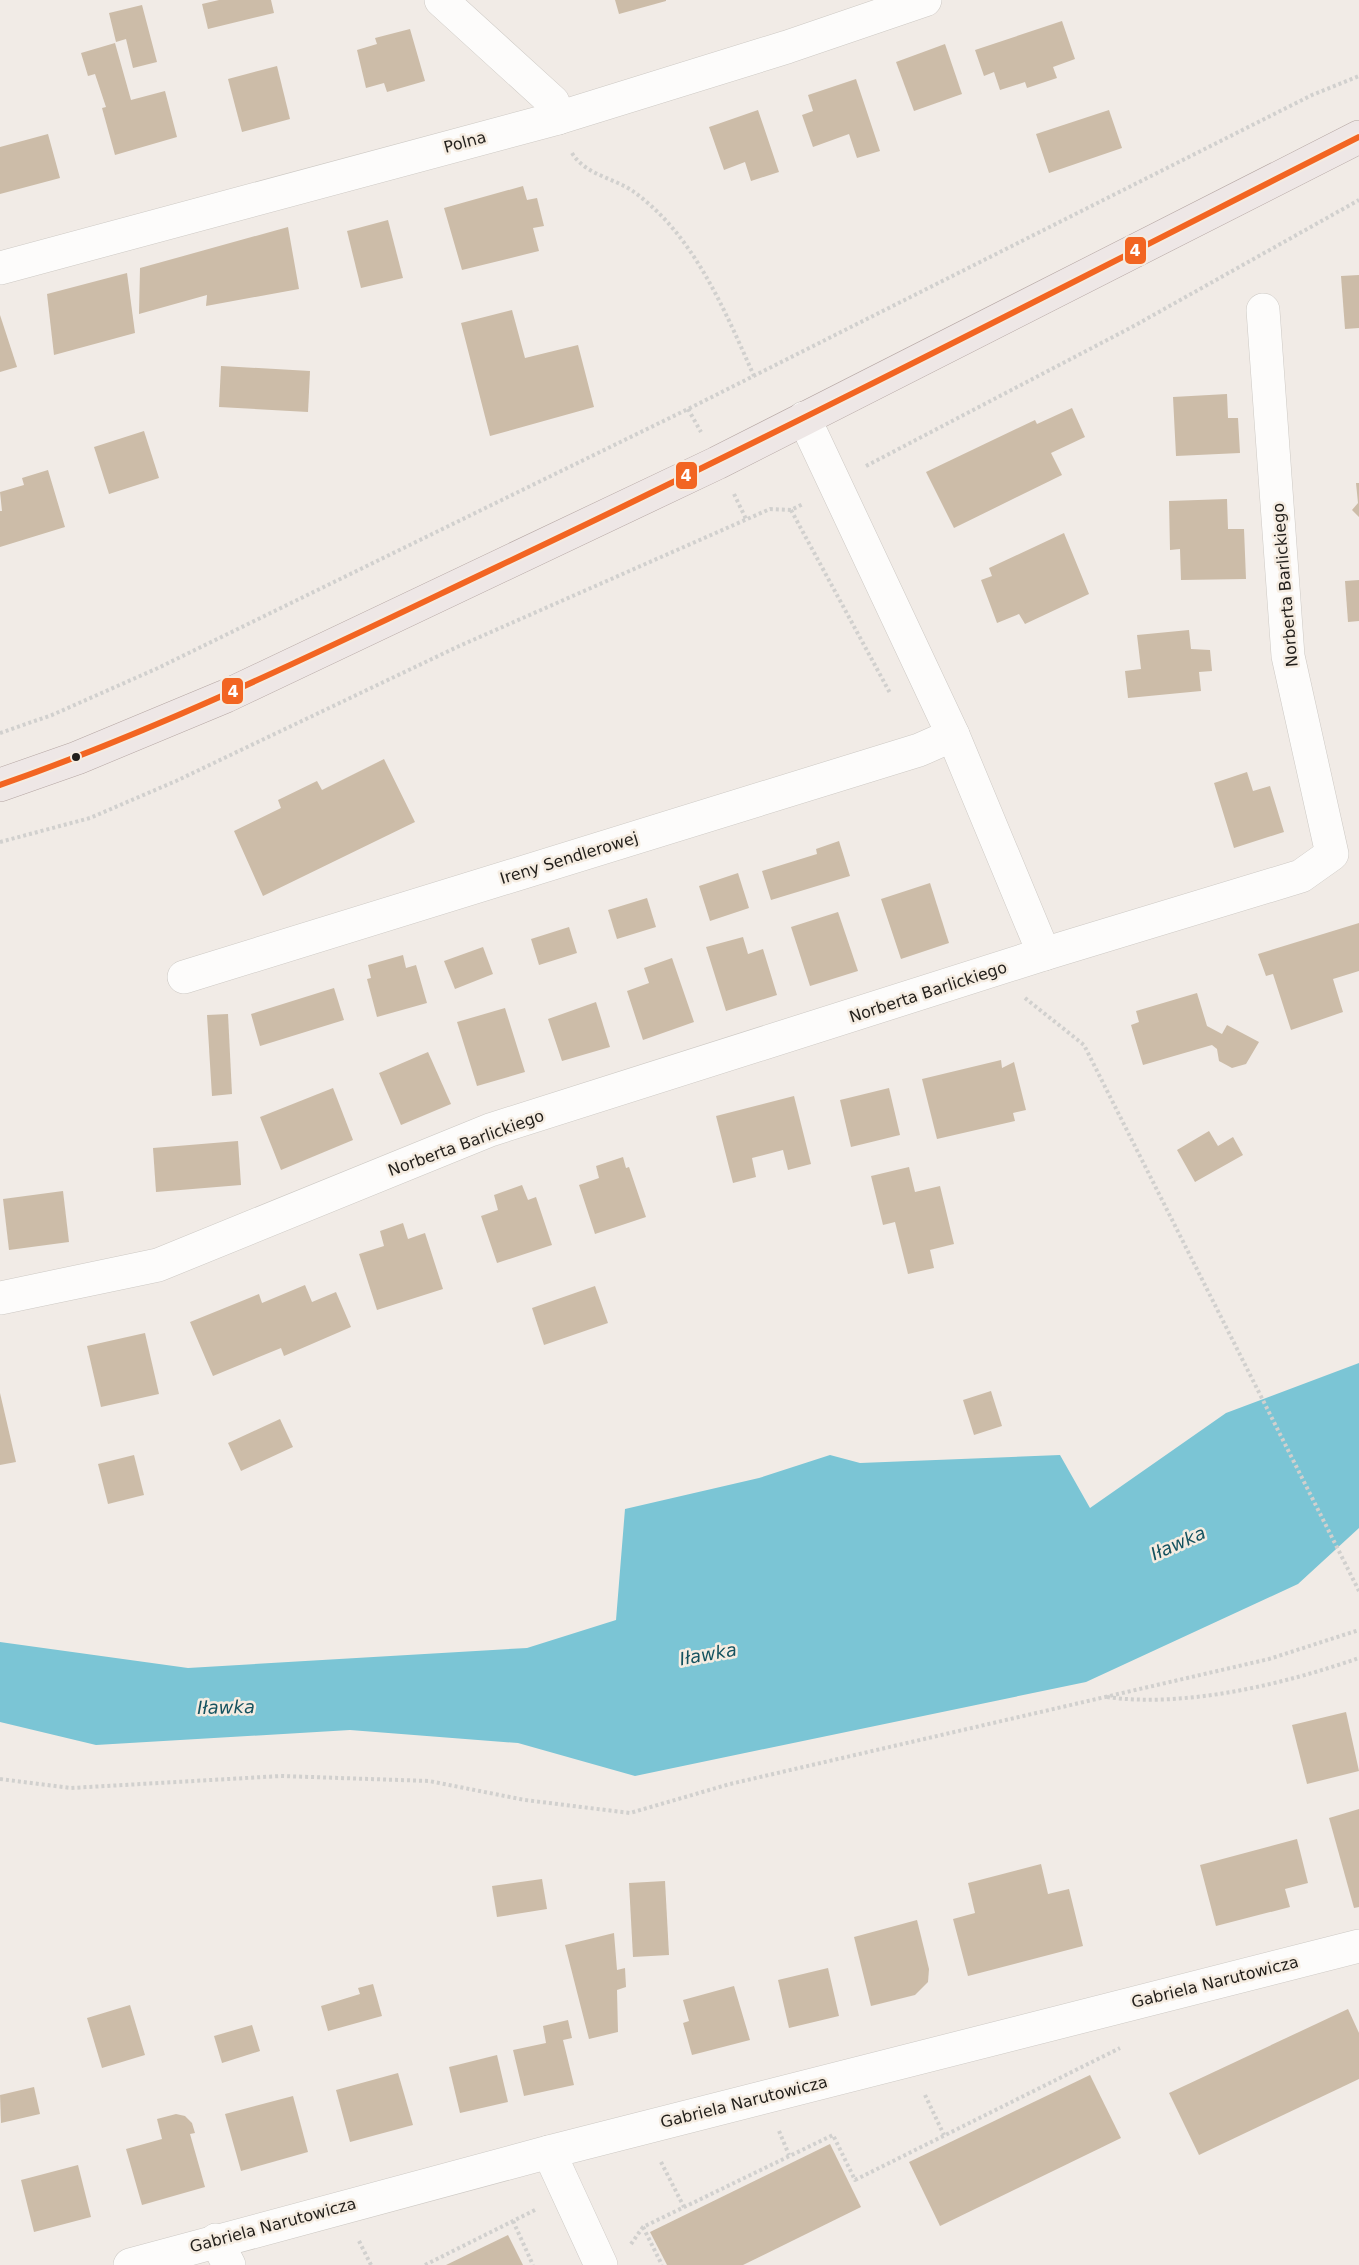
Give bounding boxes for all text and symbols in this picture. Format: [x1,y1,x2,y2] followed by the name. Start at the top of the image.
[442,127,488,157] street label: Polna
[1124,236,1147,265] line badge: 4
[1129,241,1141,260] text: 4
[675,461,698,490] line badge: 4
[680,466,692,485] text: 4
[1268,502,1302,668] street label: Norberta Barlickiego
[221,677,244,705] line badge: 4
[227,682,239,701] text: 4
[70,751,82,763] unlabelled marker
[498,828,640,888] street label: Ireny Sendlerowej
[847,958,1009,1026] street label: Norberta Barlickiego
[385,1106,547,1180] street label: Norberta Barlickiego
[1147,1522,1209,1564] water label: Iławka
[678,1639,738,1669] water label: Iławka
[197,1696,255,1718] water label: Iławka
[1129,1952,1301,2012] street label: Gabriela Narutowicza
[658,2072,830,2132] street label: Gabriela Narutowicza
[188,2194,358,2256] street label: Gabriela Narutowicza

